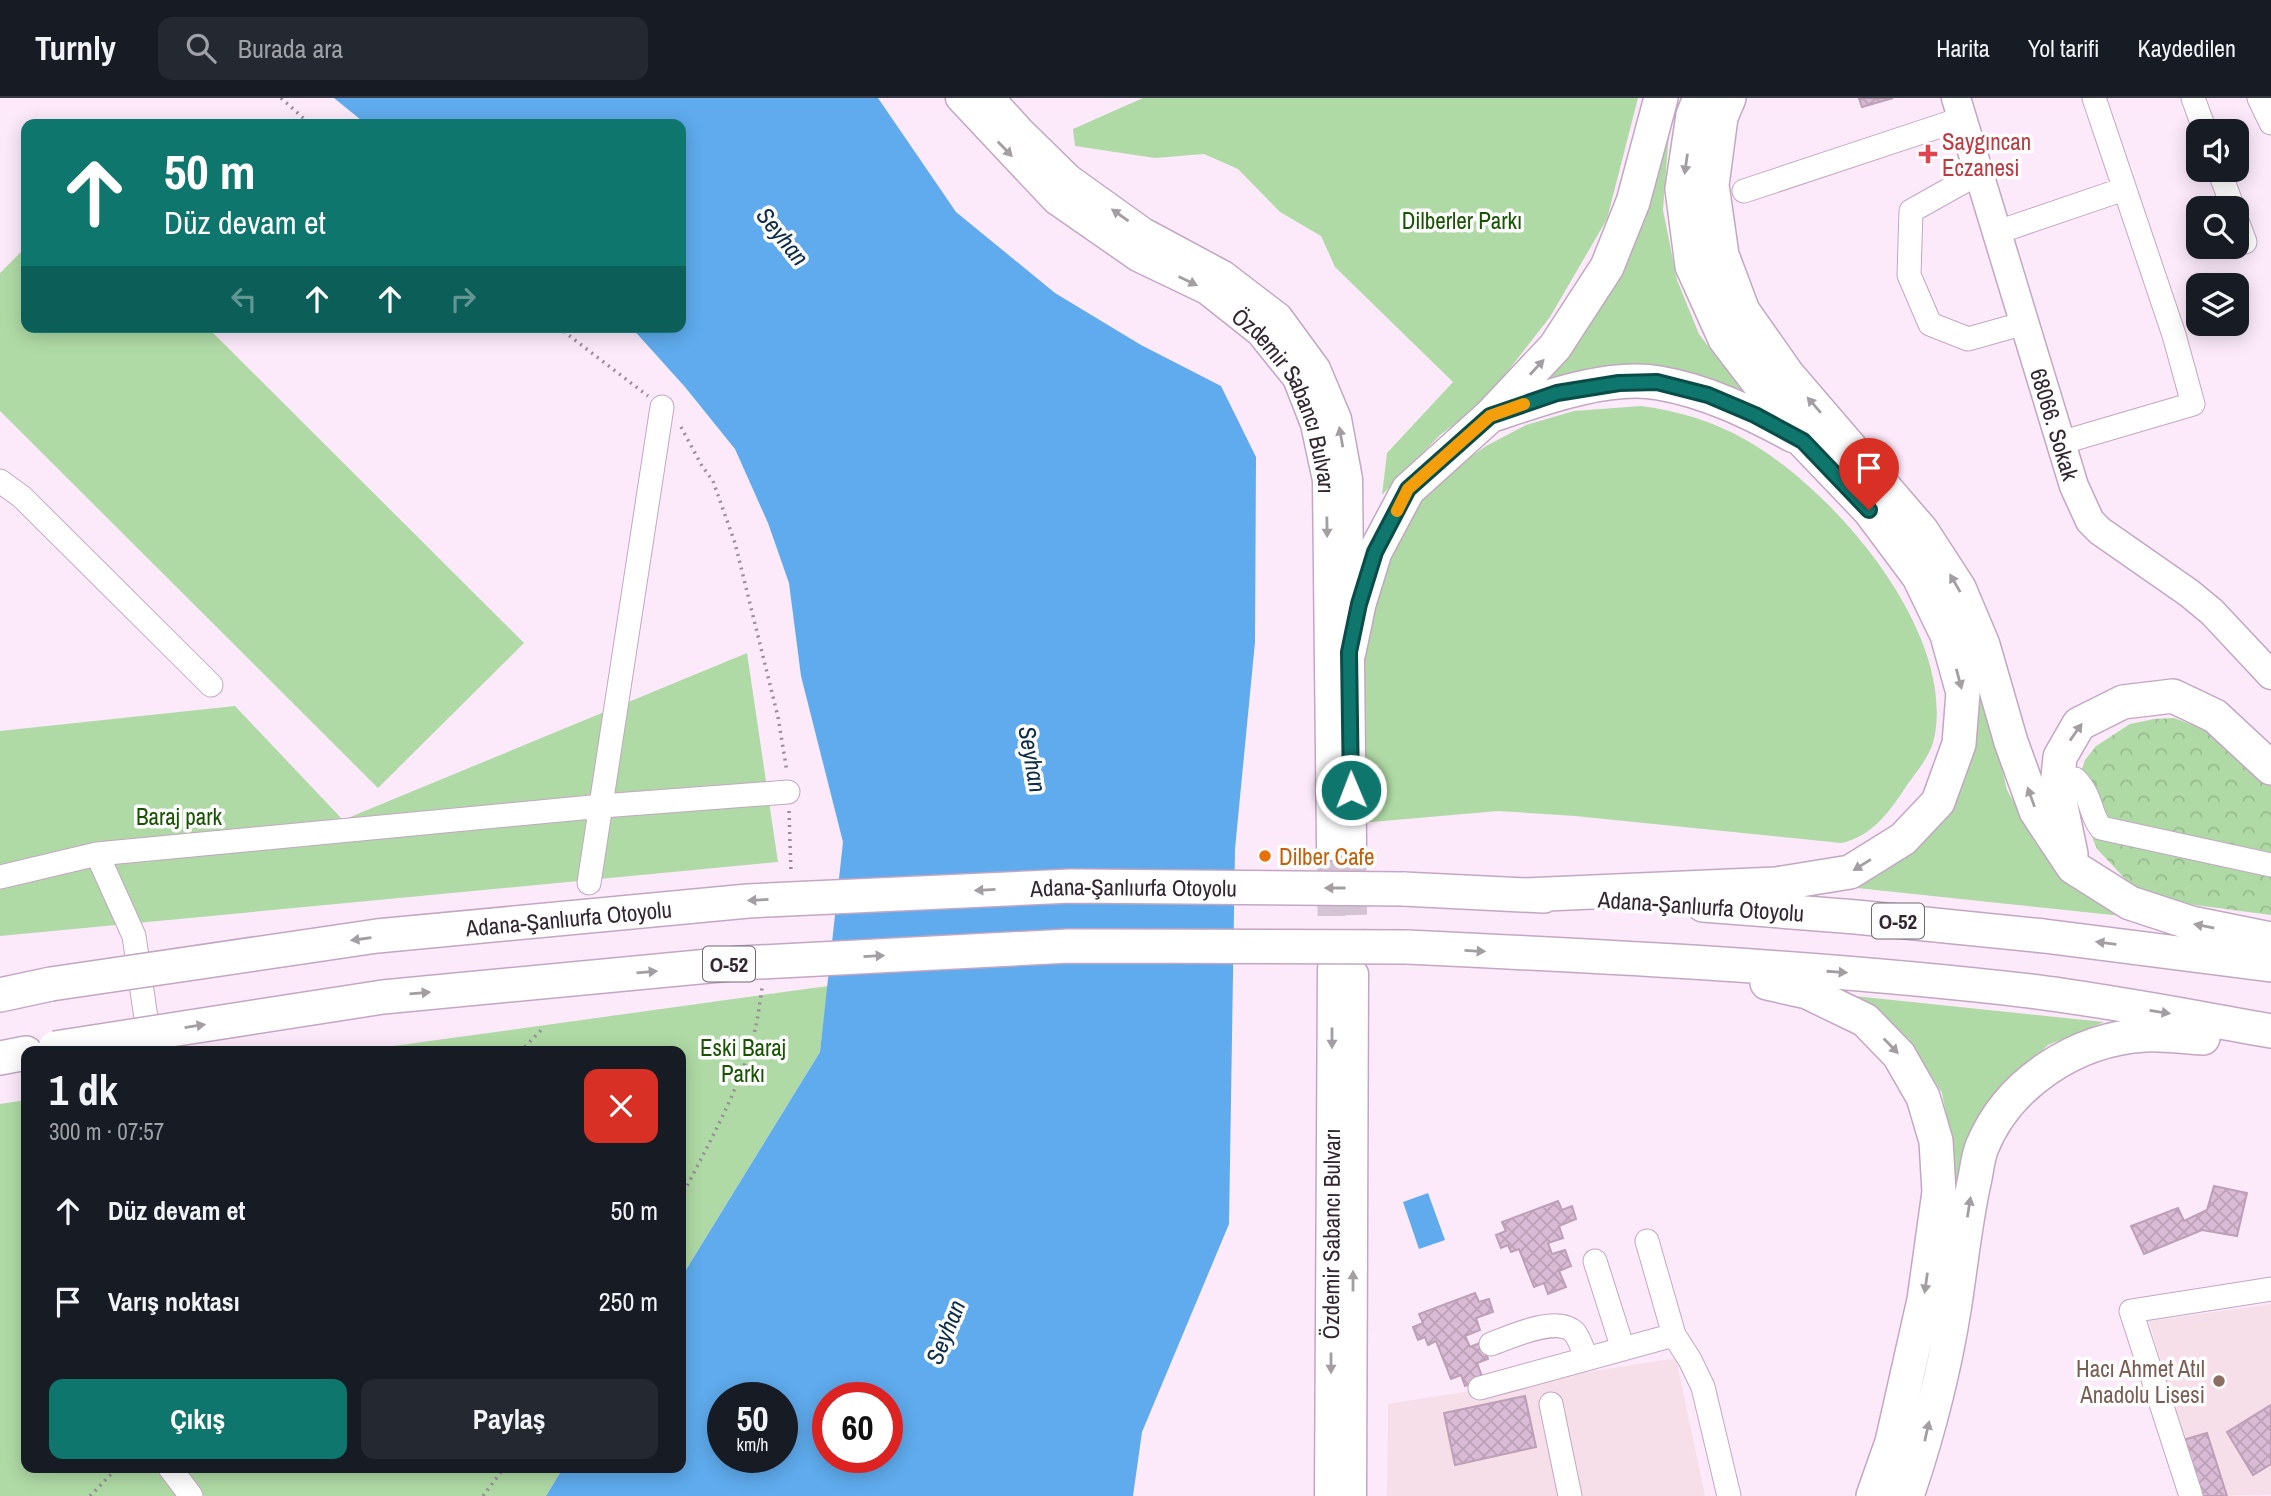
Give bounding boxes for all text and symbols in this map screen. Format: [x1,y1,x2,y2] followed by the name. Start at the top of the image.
[158,17,648,80] search box
[35,26,116,70] text: Turnly
[182,29,220,67] icon: search
[238,31,343,66] text: Burada ara
[1936,32,1990,64] text: Harita
[2028,32,2100,64] text: Yol tarifi
[2138,32,2236,64] text: Kaydedilen
[2186,119,2249,336] map controls
[2186,119,2249,182] button: sound
[1942,126,2031,183] place label: Saygıncan Eczanesi
[164,138,256,204] text: 50 m
[997,140,1014,157] one-way arrow
[1920,146,1936,162] marker: Saygıncan Eczanesi
[49,147,140,238] icon: ahead
[1680,153,1691,175] one-way arrow
[2186,196,2249,259] button: search
[750,200,816,272] water label: Seyhan
[164,201,326,244] text: Düz devam et
[1402,205,1522,236] park label: Dilberler Parkı
[1111,208,1129,222] one-way arrow
[2186,273,2249,336] button: layers
[1178,275,1198,287] one-way arrow
[225,280,263,318] icon: left
[298,280,336,318] icon: ahead
[371,280,409,318] icon: ahead
[444,280,482,318] icon: right
[1226,300,1343,494] street label: Özdemir Sabancı Bulvarı
[1528,358,1545,375] one-way arrow
[2024,364,2087,485] street label: 68066. Sokak
[1807,397,1822,414] one-way arrow
[1335,426,1346,448] one-way arrow
[1839,438,1899,510] pin
[1850,449,1888,487] icon: arrive
[1321,516,1333,538] one-way arrow
[1949,573,1961,592] one-way arrow
[1954,668,1964,689] one-way arrow
[2069,722,2082,742] one-way arrow
[1011,723,1055,795] water label: Seyhan
[1314,753,1388,827] position arrow
[2025,786,2036,807] one-way arrow
[136,801,223,832] park label: Baraj park
[1279,841,1374,872] place label: Dilber Cafe
[1257,848,1273,864] marker: Dilber Cafe
[1852,858,1871,871] one-way arrow
[1028,870,1237,903] street label: Adana-Şanlıurfa Otoyolu
[1324,882,1346,894] one-way arrow
[1596,883,1805,929] street label: Adana-Şanlıurfa Otoyolu
[974,885,996,896] one-way arrow
[463,893,673,943] street label: Adana-Şanlıurfa Otoyolu
[746,895,768,906] one-way arrow
[1872,904,1924,938] road number: O-52
[2193,920,2215,931] one-way arrow
[350,934,372,945] one-way arrow
[2095,938,2117,949] one-way arrow
[1464,945,1486,956] one-way arrow
[703,946,755,982] road number: O-52
[863,950,885,961] one-way arrow
[636,966,658,977] one-way arrow
[1827,966,1849,977] one-way arrow
[410,988,432,999] one-way arrow
[2149,1007,2171,1018] one-way arrow
[184,1020,206,1031] one-way arrow
[1326,1027,1338,1049] one-way arrow
[700,1032,786,1089] park label: Eski Baraj Parkı
[1882,1037,1898,1054] one-way arrow
[49,1062,118,1118] text: 1 dk
[584,1069,658,1143] button: close
[49,1116,164,1147] text: 300 m · 07:57
[1314,1128,1347,1340] street label: Özdemir Sabancı Bulvarı
[49,1192,87,1230] icon: ahead
[108,1193,245,1228] text: Düz devam et
[611,1193,658,1228] text: 50 m
[1964,1196,1975,1218] one-way arrow
[1347,1270,1359,1292] one-way arrow
[1921,1273,1932,1295] one-way arrow
[49,1283,87,1321] icon: arrive
[108,1284,240,1319] text: Varış noktası
[599,1284,658,1319] text: 250 m
[918,1295,972,1369] water label: Seyhan
[1325,1352,1336,1374] one-way arrow
[2076,1353,2205,1410] place label: Hacı Ahmet Atıl Anadolu Lisesi
[2211,1373,2227,1389] marker: Hacı Ahmet Atıl Anadolu Lisesi
[49,1379,347,1459] button: Çıkış
[361,1379,658,1459] button: Paylaş
[812,1382,903,1473] speed limit sign: 60
[737,1395,768,1442] text: 50
[1922,1420,1933,1442] one-way arrow
[737,1432,769,1457] text: km/h

